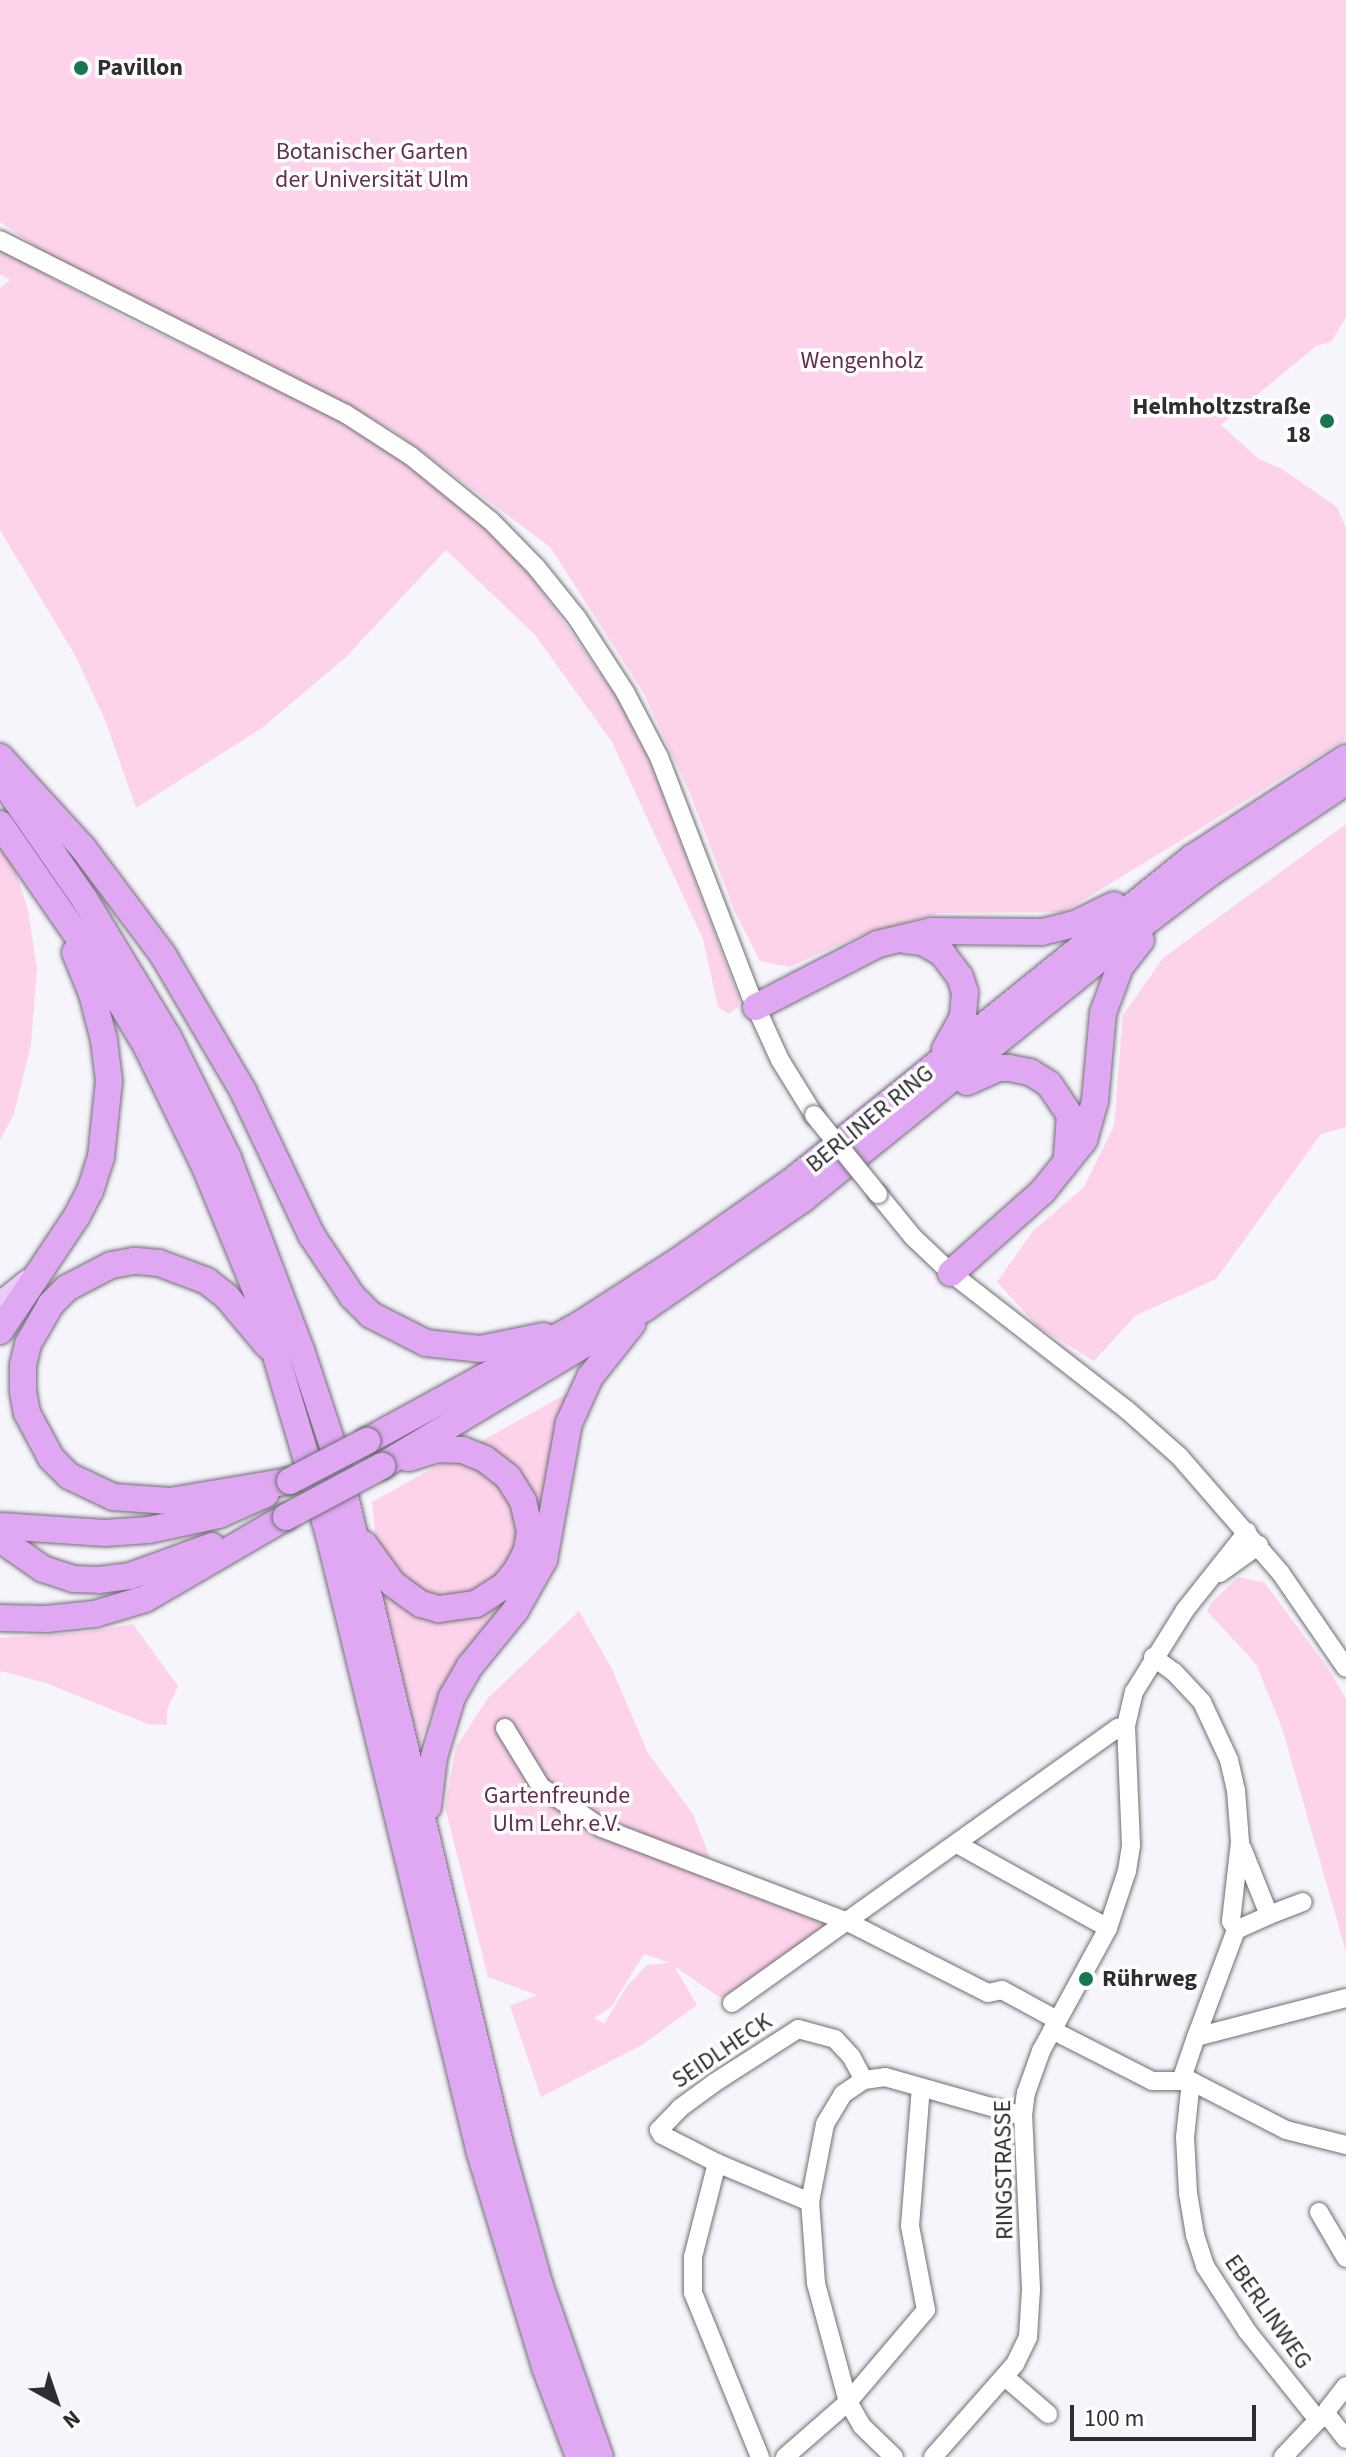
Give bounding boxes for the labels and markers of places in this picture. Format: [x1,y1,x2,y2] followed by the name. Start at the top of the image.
[97,54,183,82] place label: Pavillon
[72,59,90,77] marker: Pavillon
[1132,393,1311,449] place label: Helmholtzstraße 18
[1318,412,1336,430] marker: Helmholtzstraße 18
[1102,1965,1197,1993] place label: Rührweg
[1077,1970,1095,1988] marker: Rührweg

